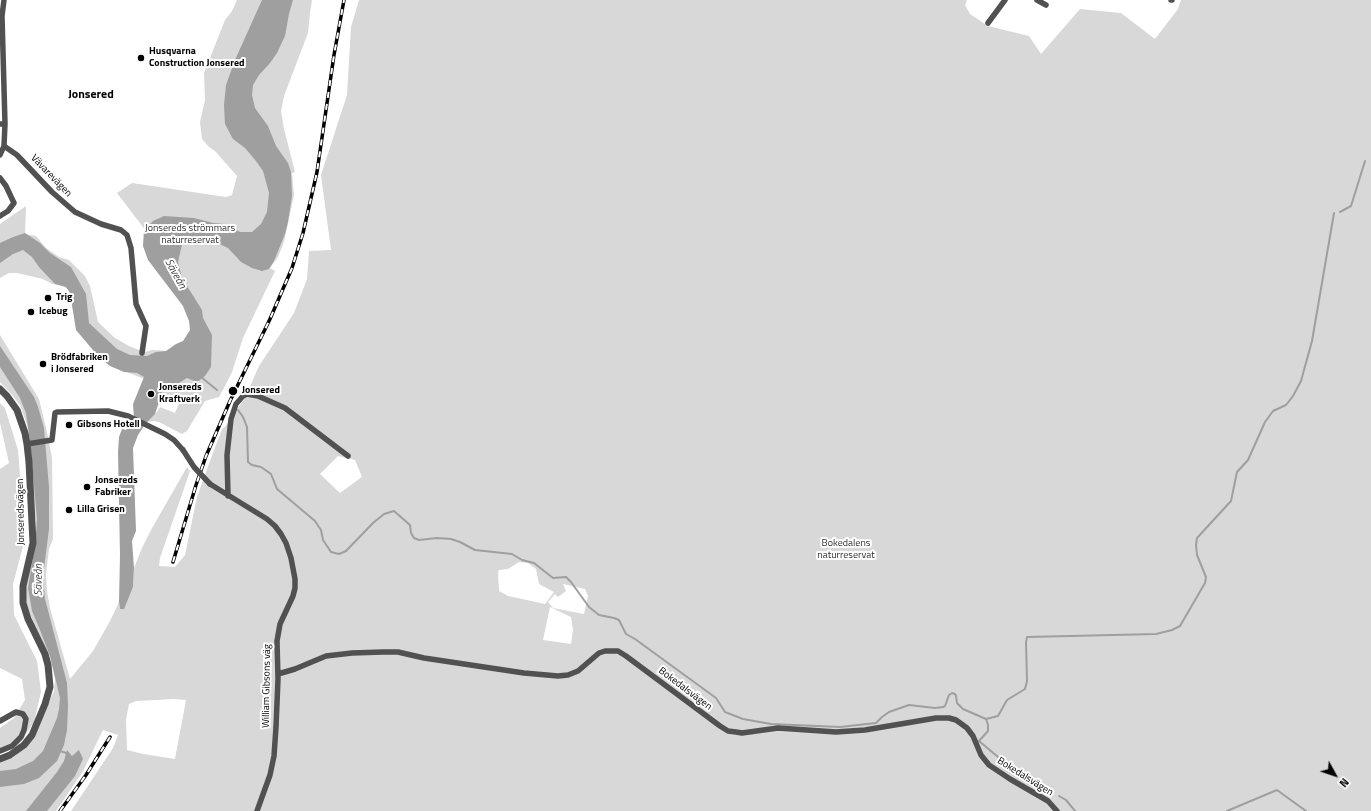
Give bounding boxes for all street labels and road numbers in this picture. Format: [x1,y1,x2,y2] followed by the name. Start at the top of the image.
[28,152,74,200] street label: Vävarevägen
[14,479,28,545] street label: Jonseredsvägen
[260,644,274,728] street label: William Gibsons väg
[656,665,714,713] street label: Bokedalsvägen
[995,755,1055,799] street label: Bokedalsvägen

